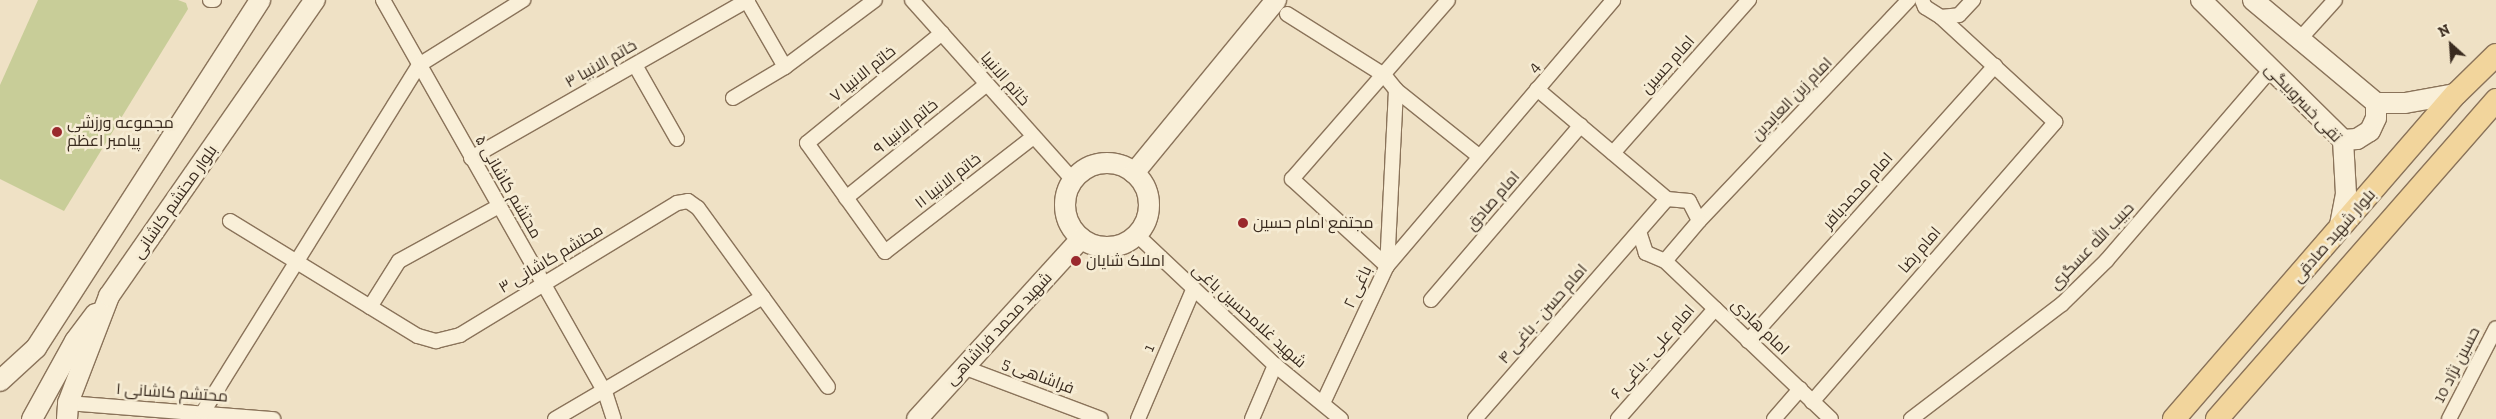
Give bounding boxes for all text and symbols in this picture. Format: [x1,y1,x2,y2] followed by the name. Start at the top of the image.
[2426,20,2476,70] north arrow
[2436,21,2453,41] text: N
[1637,32,1699,98] street label: امام حسین
[562,36,640,92] street label: خاتم الانبیا ۳
[826,42,900,106] street label: خاتم الانبیا ۷
[976,48,1034,110] street label: خاتم الانبیا
[1748,53,1836,145] street label: امام زین العابدین
[1524,58,1544,76] street label: 4
[2260,59,2346,147] street label: تقی خسروبیگی
[870,95,942,159] street label: خاتم الانبیا ۹
[67,113,174,151] place label: مجموعه ورزشی پیامبر اعظم
[51,126,63,138] marker: مجموعه ورزشی پیامبر اعظم
[471,132,545,242] street label: محتشم کاشانی ۵
[129,142,221,262] street label: بلوار محتشم کاشانی
[911,149,985,213] street label: خاتم الانبیا ۱۱
[1819,149,1897,233] street label: امام محمدباقر
[1462,167,1524,235] street label: امام صادق
[2288,185,2380,287] street label: بلوار شهید صادقی
[2046,199,2138,293] street label: حبیب الله عسگری
[1253,213,1374,233] place label: مجتمع امام حسین
[1237,217,1249,229] marker: مجتمع امام حسین
[495,220,607,298] street label: محتشم کاشانی ۳
[1895,223,1945,277] street label: امام رضا
[1086,251,1165,271] place label: املاک شایان
[1070,255,1082,267] marker: املاک شایان
[1188,260,1310,372] street label: شهید غلامحسین باغی
[1494,260,1592,368] street label: امام حسن - باغی ۴
[1340,263,1376,311] street label: باغی ۲
[942,269,1056,389] street label: شهید محمد فراشاهی
[1727,295,1793,359] street label: امام هادی
[1607,301,1699,403] street label: امام علی - باغی ۶
[2430,324,2484,406] street label: حسین نژاد 10
[1139,341,1159,355] street label: 1
[999,354,1077,398] street label: فراشاهی 5
[115,380,229,406] street label: محتشم کاشانی ۱

